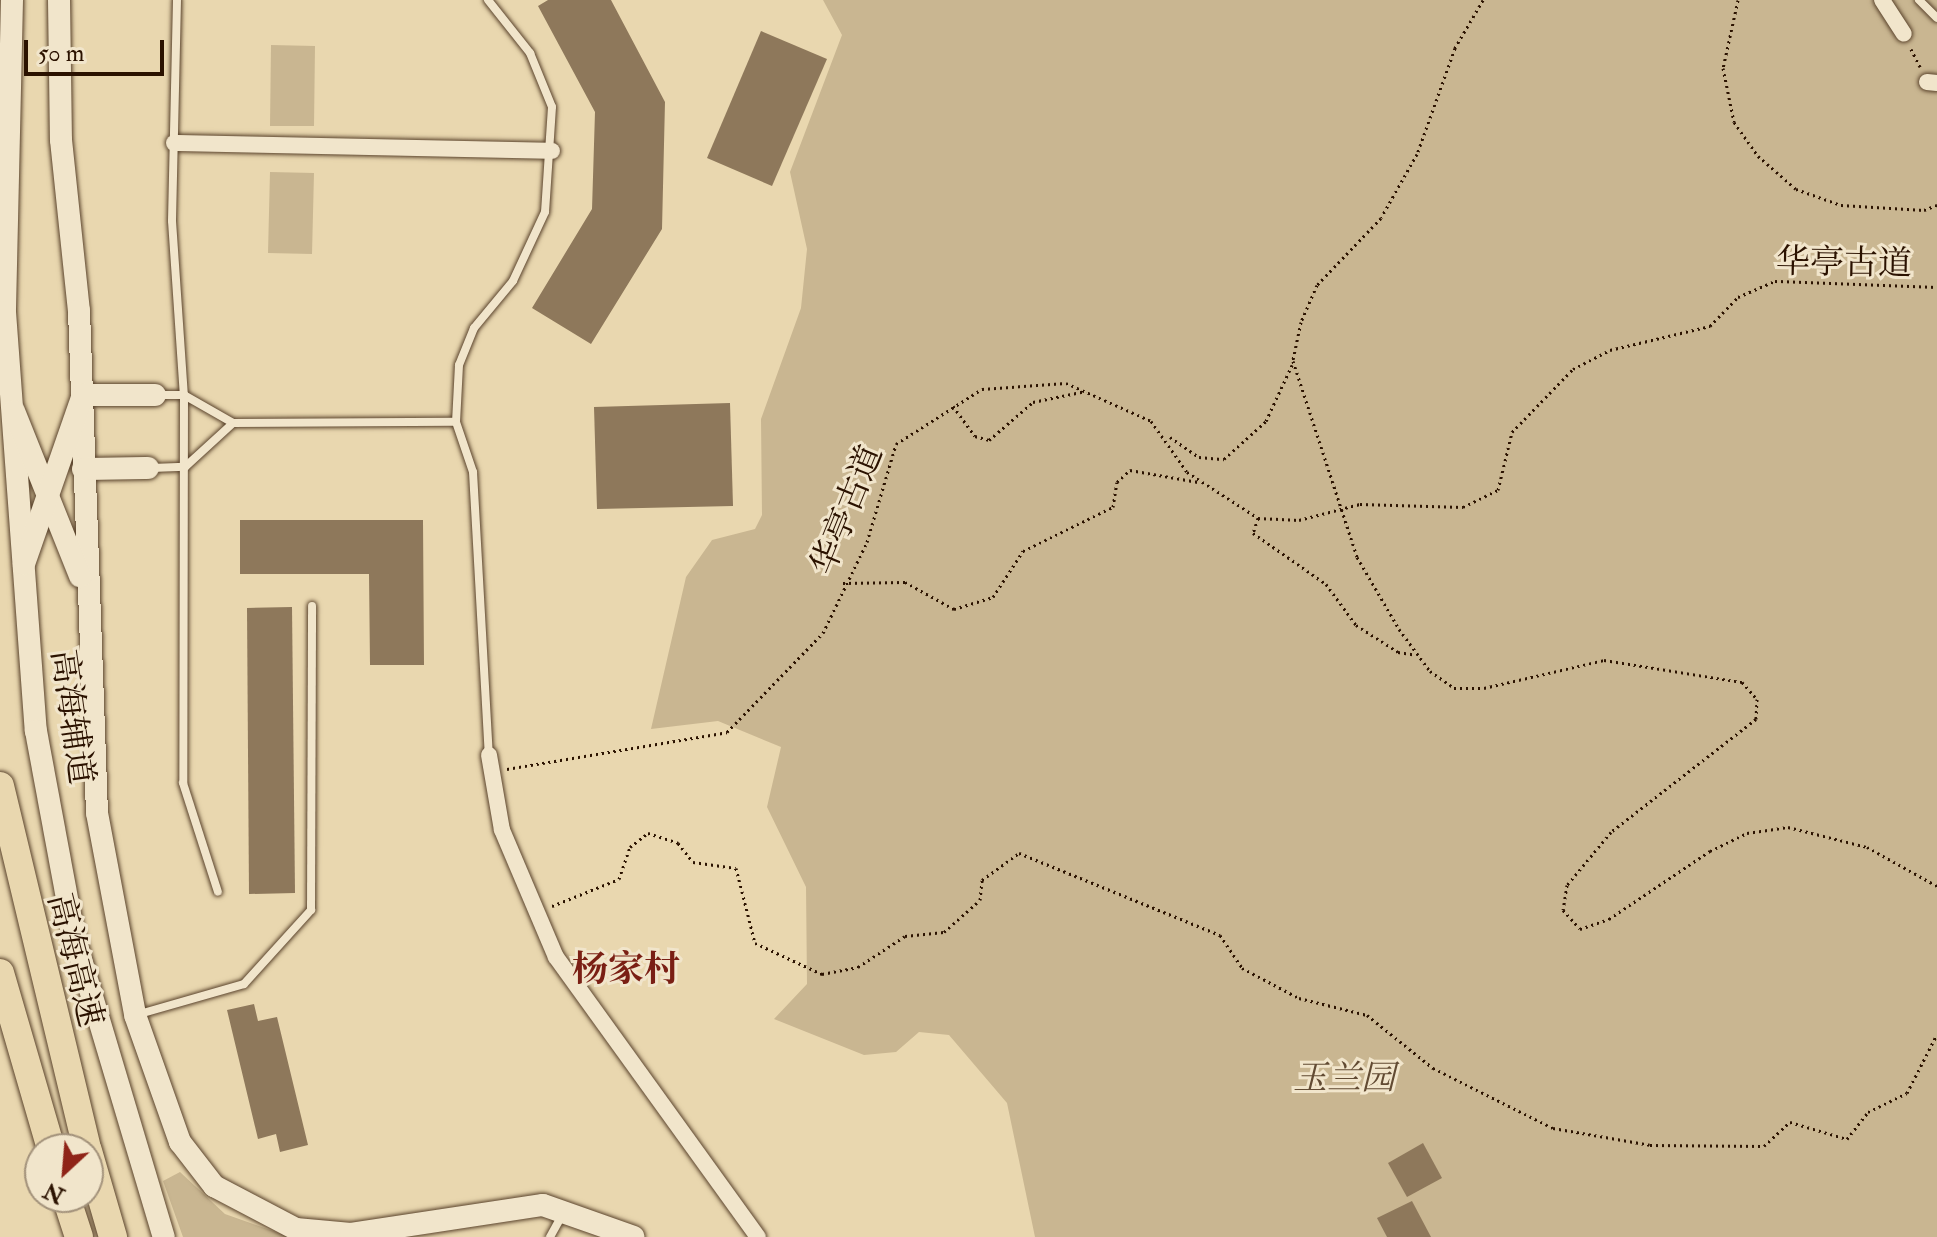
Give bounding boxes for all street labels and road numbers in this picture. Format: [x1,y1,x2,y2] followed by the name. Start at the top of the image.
[1776,241,1912,285] street label: 华亭古道
[803,439,891,581] street label: 华亭古道
[42,647,102,787] street label: 高海辅道
[39,889,111,1031] street label: 高海高速

